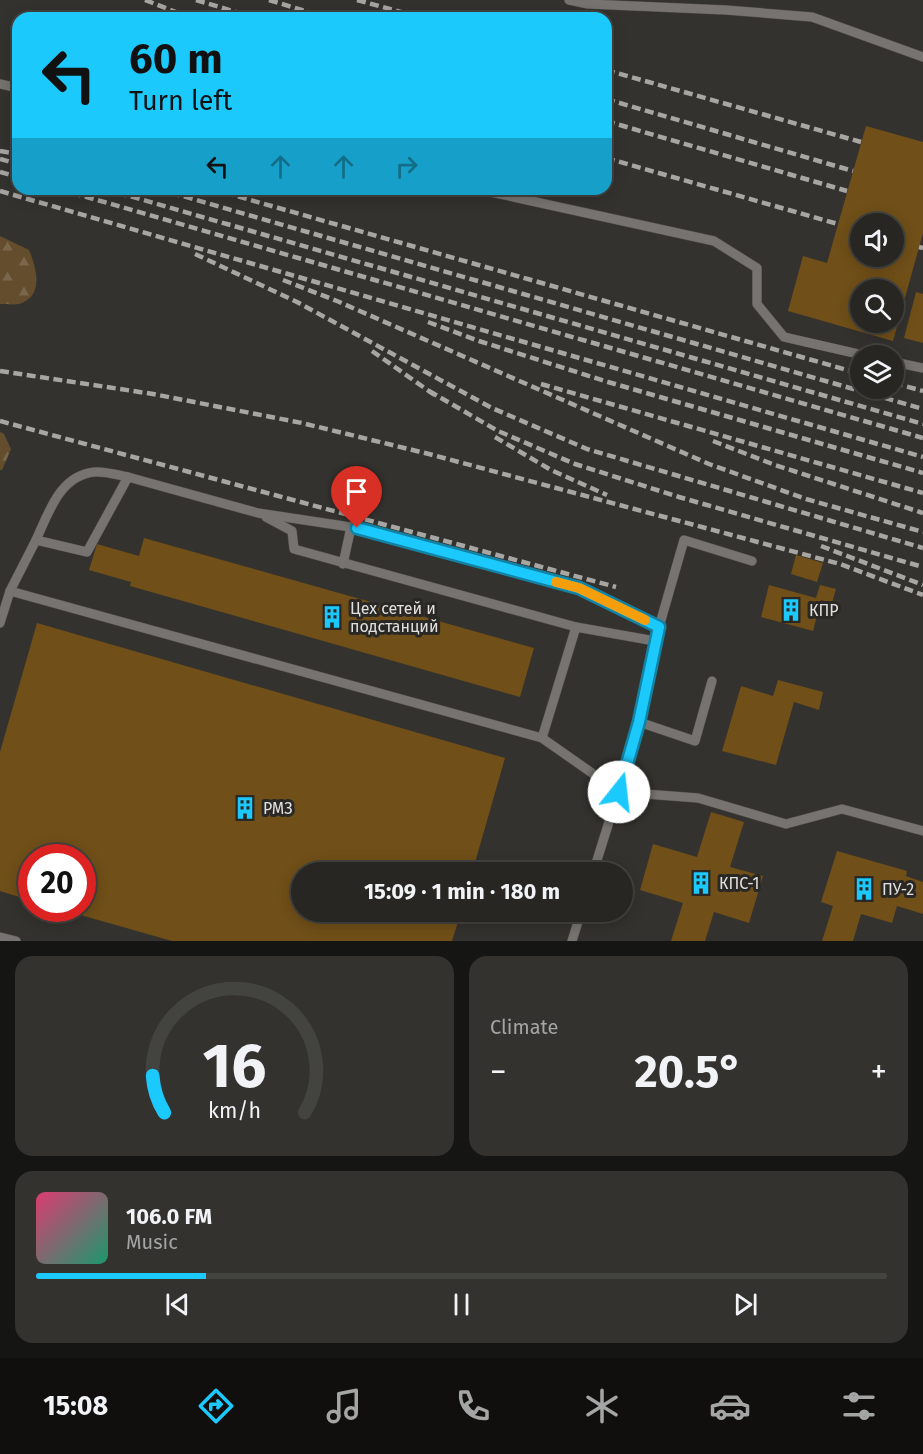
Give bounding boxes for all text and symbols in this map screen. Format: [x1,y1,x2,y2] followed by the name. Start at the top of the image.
[129,34,223,84] text: 60 m
[30,36,108,114] icon: left
[129,85,232,117] text: Turn left
[201,150,234,183] icon: left
[264,150,297,183] icon: ahead
[327,150,360,183] icon: ahead
[390,150,423,183] icon: right
[850,213,904,399] map controls
[850,213,904,267] button: sound
[850,279,904,333] button: search
[850,345,904,399] button: layers
[331,466,382,528] pin
[340,475,373,508] icon: arrive
[778,597,804,623] building icon: КПР
[350,599,439,636] place label: Цех сетей и подстанций
[809,601,839,620] place label: КПР
[319,604,345,630] building icon: Цех сетей и подстанций
[587,760,651,824] position arrow
[232,795,258,821] building icon: РМЗ
[263,799,293,818] place label: РМЗ
[18,844,96,922] speed limit sign: 20
[688,870,714,896] building icon: КПС-1
[719,874,759,893] place label: КПС-1
[851,876,877,902] building icon: ПУ-2
[364,878,560,905] text: 15:09 · 1 min · 180 m
[882,880,914,899] place label: ПУ-2
[490,1015,558,1039] text: Climate
[202,1029,267,1104] text: 16
[635,1045,743,1099] text: 20.5°
[490,1052,507,1092] text: −
[871,1052,887,1092] text: +
[208,1098,261,1124] text: km/h
[126,1203,212,1230] text: 106.0 FM
[126,1230,178,1254] text: Music
[161,1288,194,1321] icon: previous
[445,1288,478,1321] icon: pause
[729,1288,762,1321] icon: next
[195,1385,237,1427] icon: directions
[323,1385,365,1427] icon: music
[452,1385,494,1427] icon: phone
[581,1385,623,1427] icon: climate
[709,1385,751,1427] icon: car
[838,1385,880,1427] icon: filters
[43,1390,108,1422] text: 15:08

